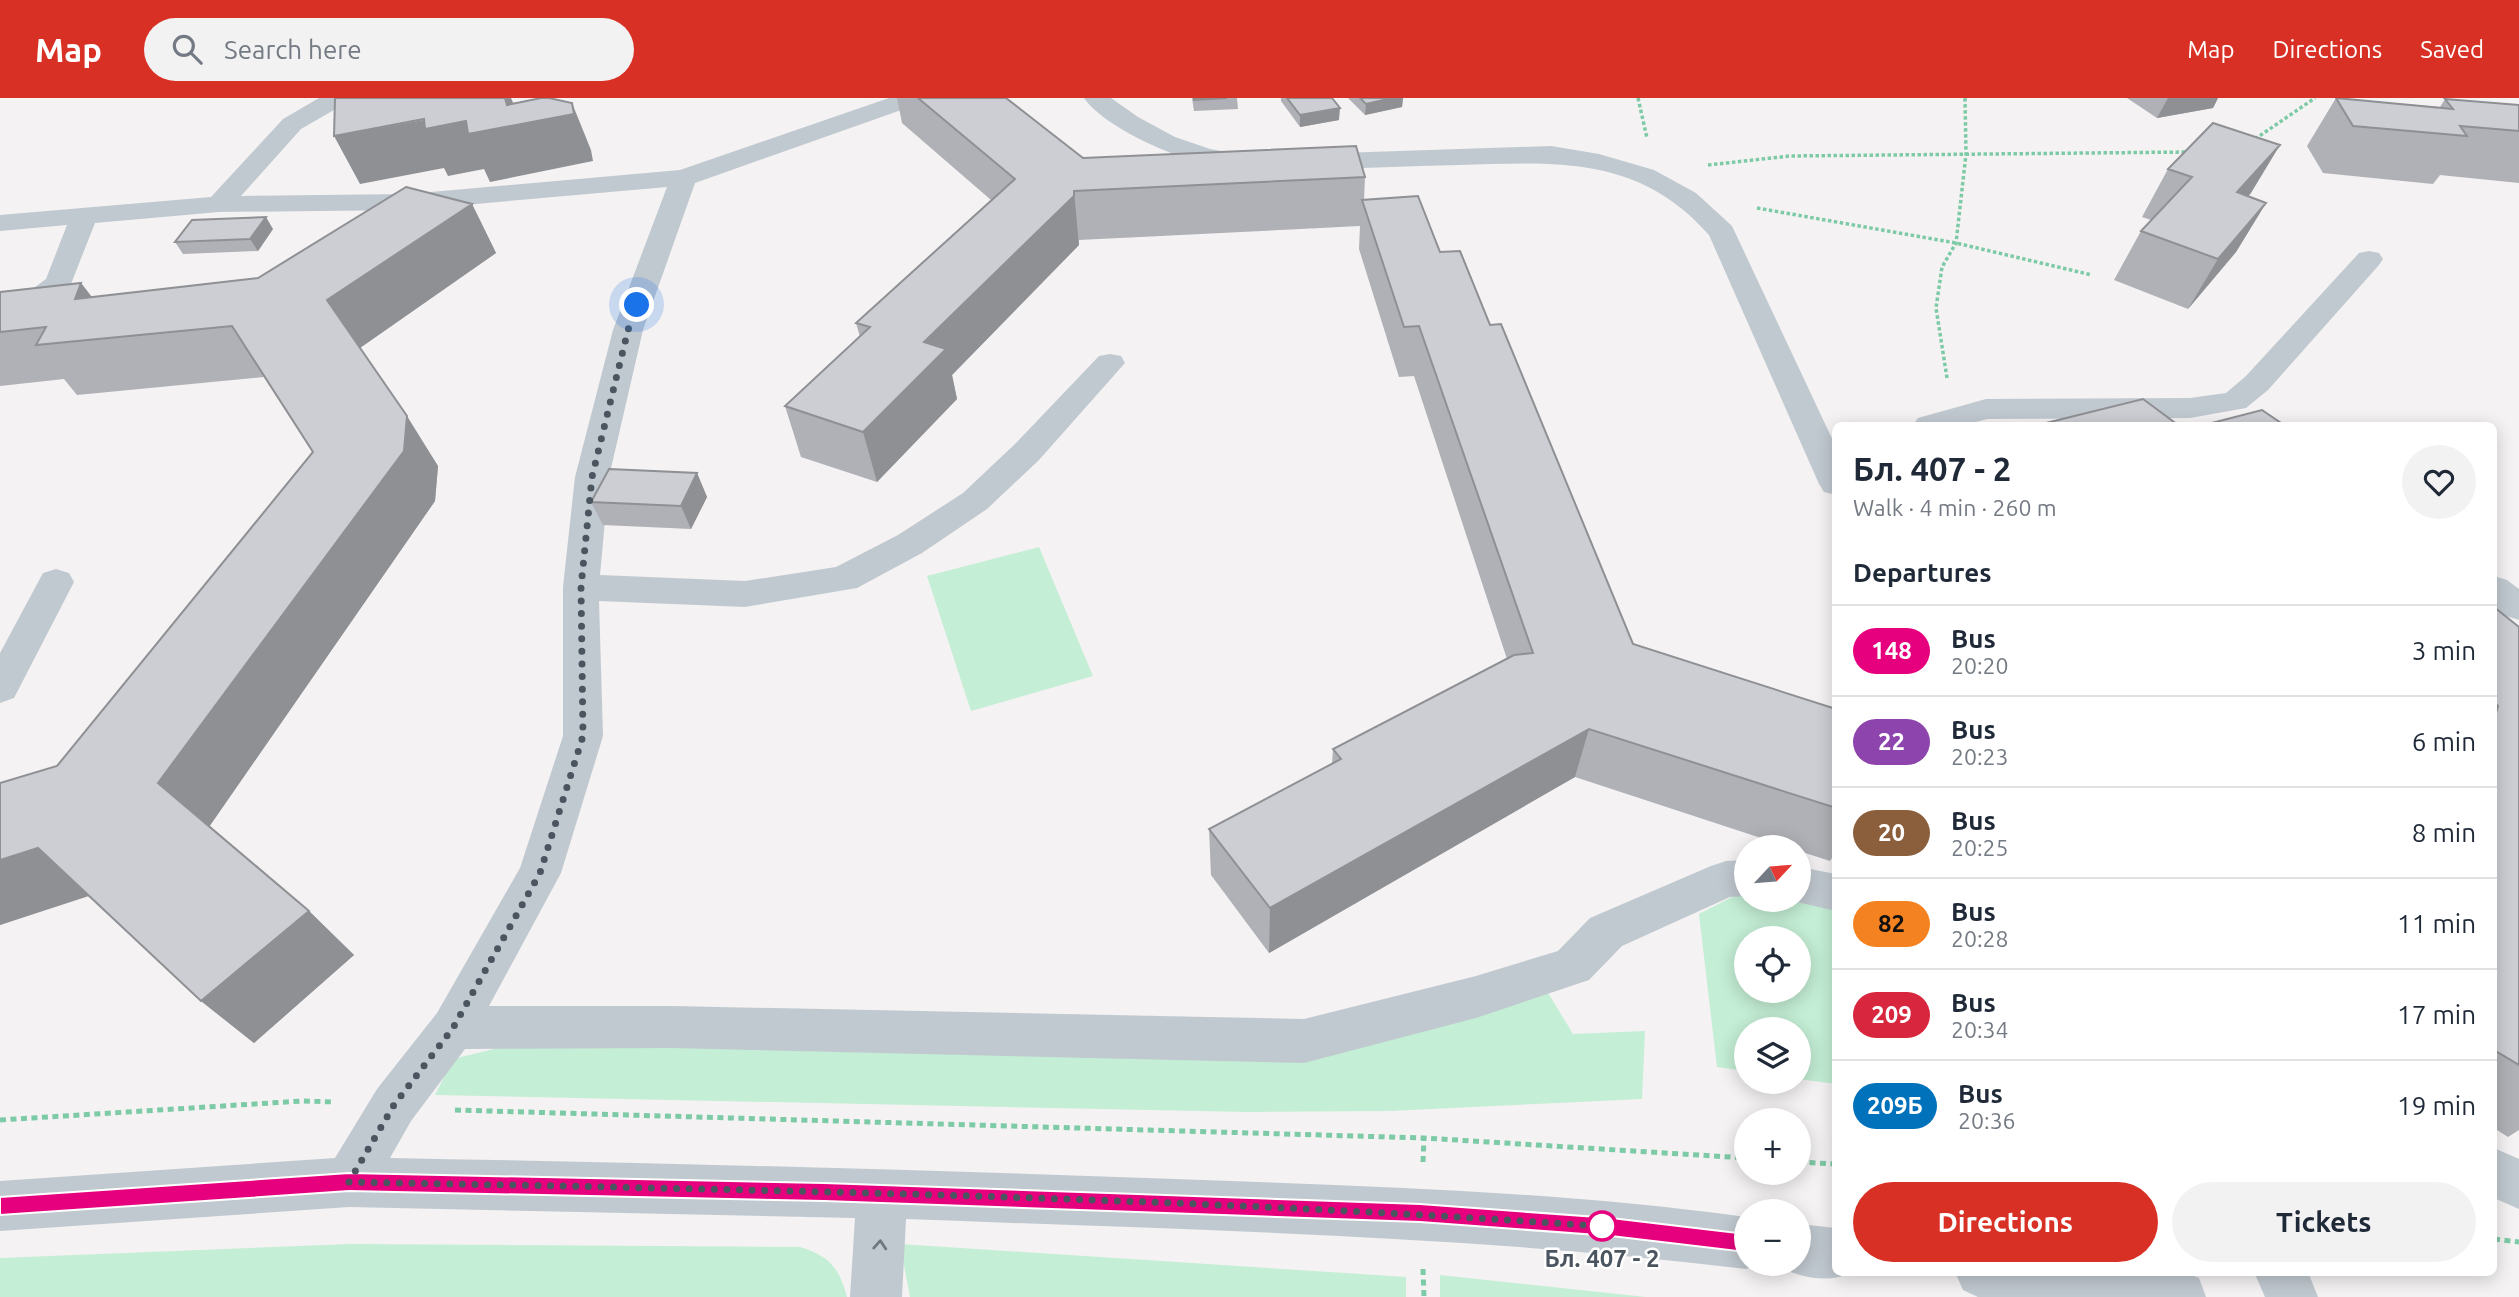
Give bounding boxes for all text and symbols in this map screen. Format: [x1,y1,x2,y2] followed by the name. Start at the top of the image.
[144,18,634,81] search box
[168,30,206,68] icon: search
[35,31,102,68] text: Map
[224,35,362,64] text: Search here
[2187,36,2234,63] text: Map
[2272,36,2382,63] text: Directions
[2420,36,2484,63] text: Saved
[619,287,654,322] your location
[2402,445,2476,519] button: heart
[1853,450,2011,487] text: Бл. 407 - 2
[1853,495,2057,520] text: Walk · 4 min · 260 m
[1853,558,1991,587] text: Departures
[1951,624,1996,653] text: Bus
[2412,636,2476,665] text: 3 min
[1871,637,1912,664] text: 148
[1951,653,2009,678] text: 20:20
[1951,715,1996,744] text: Bus
[2412,727,2476,756] text: 6 min
[1878,728,1905,755] text: 22
[1951,744,2009,769] text: 20:23
[1951,806,1996,835] text: Bus
[2412,818,2476,847] text: 8 min
[1878,819,1905,846] text: 20
[1734,835,1811,912] north arrow
[1734,835,1811,1276] map controls
[1951,835,2009,860] text: 20:25
[1951,897,1996,926] text: Bus
[2397,909,2476,938] text: 11 min
[1878,910,1905,937] text: 82
[1734,926,1811,1003] button: locate
[1951,926,2009,951] text: 20:28
[1951,988,1996,1017] text: Bus
[2397,1000,2476,1029] text: 17 min
[1871,1001,1912,1028] text: 209
[1734,1017,1811,1094] button: layers
[1951,1017,2009,1042] text: 20:34
[1958,1079,2003,1108] text: Bus
[2397,1091,2476,1120] text: 19 min
[1867,1092,1923,1119] text: 209Б
[1734,1108,1811,1185] button: +
[1958,1108,2016,1133] text: 20:36
[1853,1182,2158,1262] button: Directions
[2172,1182,2476,1262] button: Tickets
[1734,1199,1811,1276] button: −
[1587,1211,1617,1241] marker: Бл. 407 - 2
[872,1239,887,1250] one-way arrow
[1544,1245,1660,1272] place label: Бл. 407 - 2

